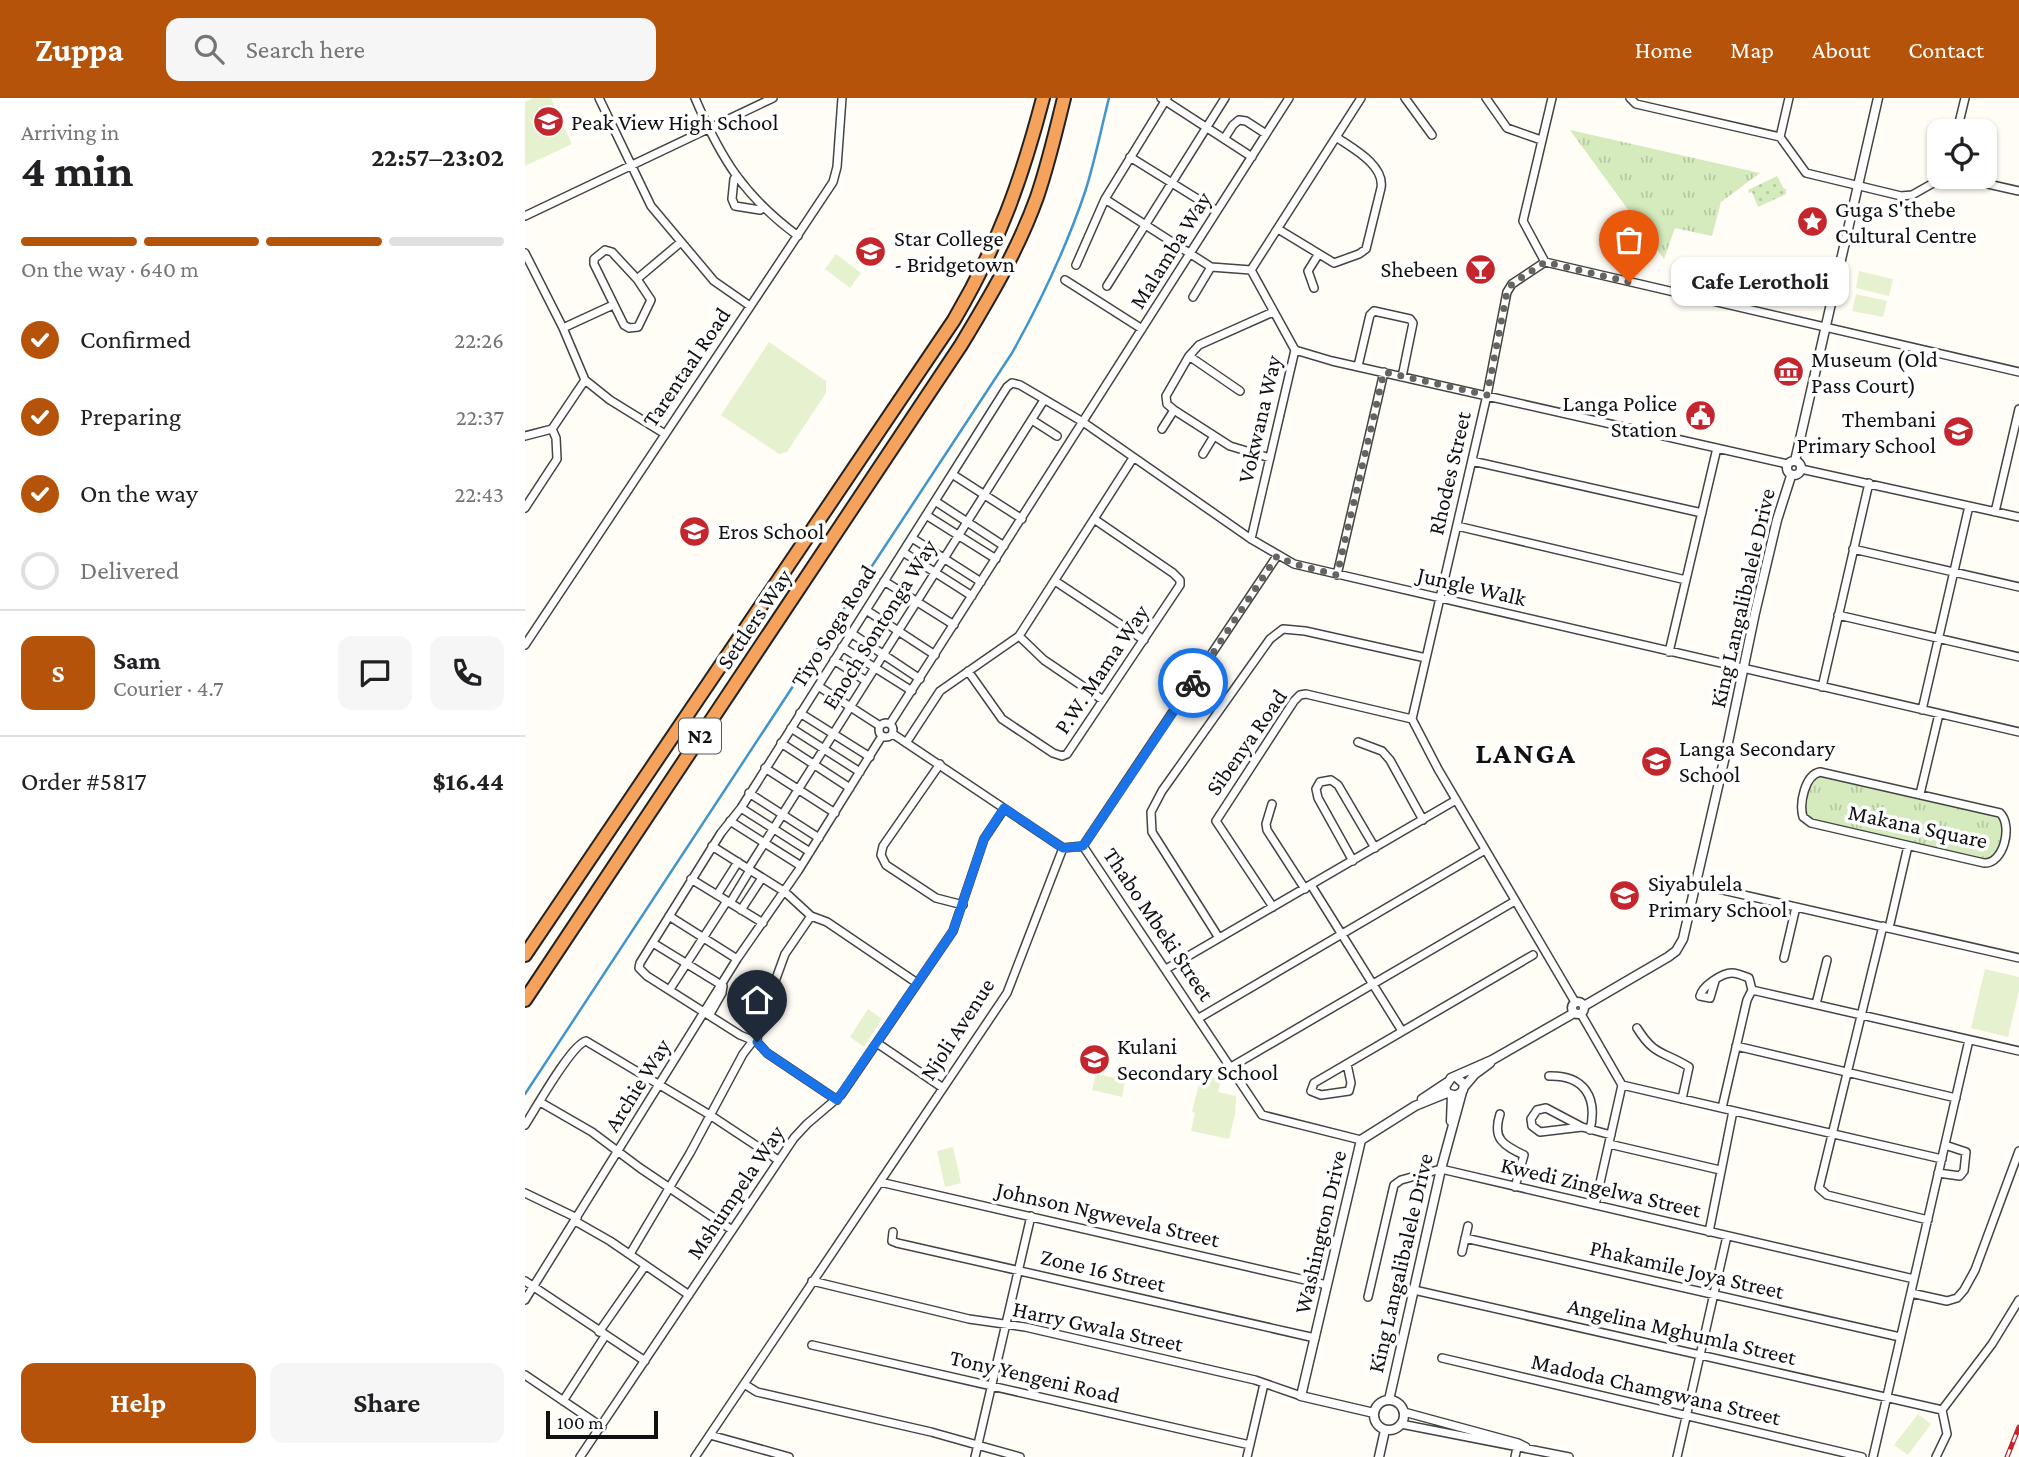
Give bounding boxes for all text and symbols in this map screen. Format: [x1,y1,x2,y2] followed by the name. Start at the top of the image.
[166,18,656,81] search box
[190,30,228,68] icon: search
[35,31,124,68] text: Zuppa
[246,35,365,64] text: Search here
[1635,36,1692,63] text: Home
[1730,36,1774,63] text: Map
[1812,36,1870,63] text: About
[1908,36,1984,63] text: Contact
[531,105,565,139] school or university icon: Peak View High School
[571,109,779,135] place label: Peak View High School
[21,119,119,145] text: Arriving in
[1927,119,1997,189] map controls
[1927,119,1997,189] button: locate
[371,143,504,172] text: 22:57–23:02
[21,145,133,196] text: 4 min
[1124,186,1216,313] street label: Malamba Way
[1835,196,1977,248] place label: Guga S'thebe Cultural Centre
[1795,205,1829,239] place icon: Guga S'thebe Cultural Centre
[1599,210,1659,282] pin
[1610,221,1648,259] icon: bag
[894,225,1015,277] place label: Star College - Bridgetown
[854,234,888,268] school or university icon: Star College - Bridgetown
[1464,252,1498,286] bar icon: Shebeen
[21,256,199,282] text: On the way · 640 m
[1381,256,1458,282] place label: Shebeen
[1671,258,1849,306] callout: Cafe Lerotholi
[1691,268,1829,294] text: Cafe Lerotholi
[637,302,735,432] street label: Tarentaal Road
[21,321,59,359] icon: check
[80,325,191,354] text: Confirmed
[454,327,504,353] text: 22:26
[1811,346,1938,399] place label: Museum (Old Pass Court)
[1232,352,1286,485] street label: Vokwana Way
[1771,355,1805,389] museum icon: Museum (Old Pass Court)
[1562,390,1677,442] place label: Langa Police Station
[21,398,59,436] icon: check
[1683,399,1717,433] public building icon: Langa Police Station
[80,402,181,431] text: Preparing
[456,404,504,430] text: 22:37
[1797,406,1936,458] place label: Thembani Primary School
[1422,408,1476,537] street label: Rhodes Street
[1942,415,1976,449] school or university icon: Thembani Primary School
[21,475,59,513] icon: check
[80,479,198,508] text: On the way
[454,481,504,507] text: 22:43
[1704,486,1780,710] street label: King Langalibalele Drive
[678,514,712,548] school or university icon: Eros School
[718,518,824,544] place label: Eros School
[816,534,942,714] street label: Enoch Sontonga Way
[80,556,179,585] text: Delivered
[785,560,881,692] street label: Tiyo Soga Road
[1413,560,1529,611] street label: Jungle Walk
[711,564,797,674] street label: Settlers Way
[1048,599,1154,739] street label: P.W. Mama Way
[338,636,412,710] button: chat
[430,636,504,710] button: phone
[113,646,161,675] text: Sam
[1158,648,1228,718] courier
[52,659,65,688] text: S
[1174,664,1212,702] icon: bike
[113,675,224,701] text: Courier · 4.7
[1200,684,1292,800] street label: Sibenya Road
[679,718,721,754] road number: N2
[1679,735,1835,787] place label: Langa Secondary School
[1475,736,1577,769] district label: LANGA
[1639,744,1673,778] school or university icon: Langa Secondary School
[21,767,147,796] text: Order #5817
[432,767,504,796] text: $16.44
[1846,799,1990,853] street label: Makana Square
[1098,842,1220,1006] street label: Thabo Mbeki Street
[1648,870,1787,922] place label: Siyabulela Primary School
[1608,879,1642,913] school or university icon: Siyabulela Primary School
[727,970,787,1042] pin
[914,973,1000,1085] street label: Njoli Avenue
[738,981,776,1019] icon: home
[1117,1033,1278,1085] place label: Kulani Secondary School
[598,1034,676,1136] street label: Archie Way
[1077,1042,1111,1076] school or university icon: Kulani Secondary School
[681,1120,789,1264] street label: Mshumpela Way
[1289,1148,1351,1316] street label: Washington Drive
[1362,1151,1438,1375] street label: King Langalibalele Drive
[1498,1151,1704,1223] street label: Kwedi Zingelwa Street
[992,1175,1222,1252] street label: Johnson Ngwevela Street
[1587,1234,1787,1304] street label: Phakamile Joya Street
[1038,1243,1168,1297] street label: Zone 16 Street
[1565,1292,1799,1370] street label: Angelina Mghumla Street
[1010,1295,1186,1357] street label: Harry Gwala Street
[947,1344,1123,1408] street label: Tony Yengeni Road
[1529,1348,1784,1430] street label: Madoda Chamgwana Street
[21,1363,256,1443] button: Help
[270,1363,504,1443] button: Share
[546,1408,658,1440] scale bar
[557,1412,604,1433] text: 100 m

